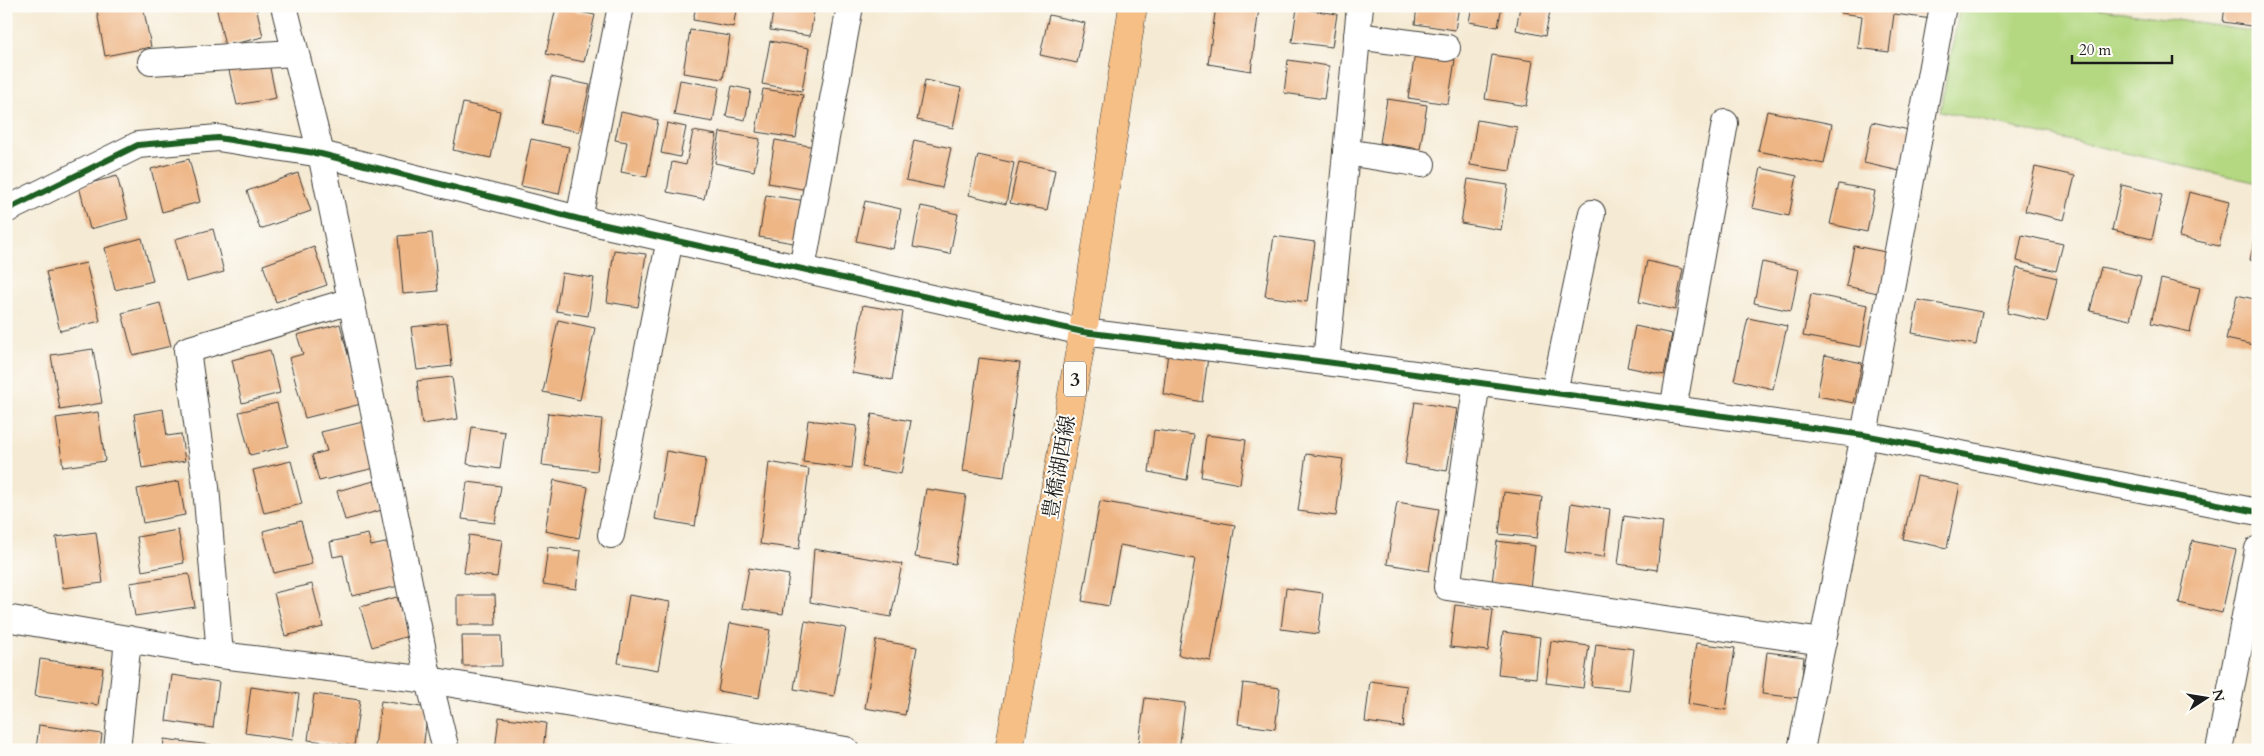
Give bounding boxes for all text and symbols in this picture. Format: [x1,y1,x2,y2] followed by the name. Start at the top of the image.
[2072,32,2172,64] scale bar
[2079,40,2111,60] text: 20 m
[1064,362,1086,396] road number: 3
[1036,413,1083,521] street label: 豊橋湖西線
[2182,674,2232,724] north arrow
[2208,687,2229,703] text: N

